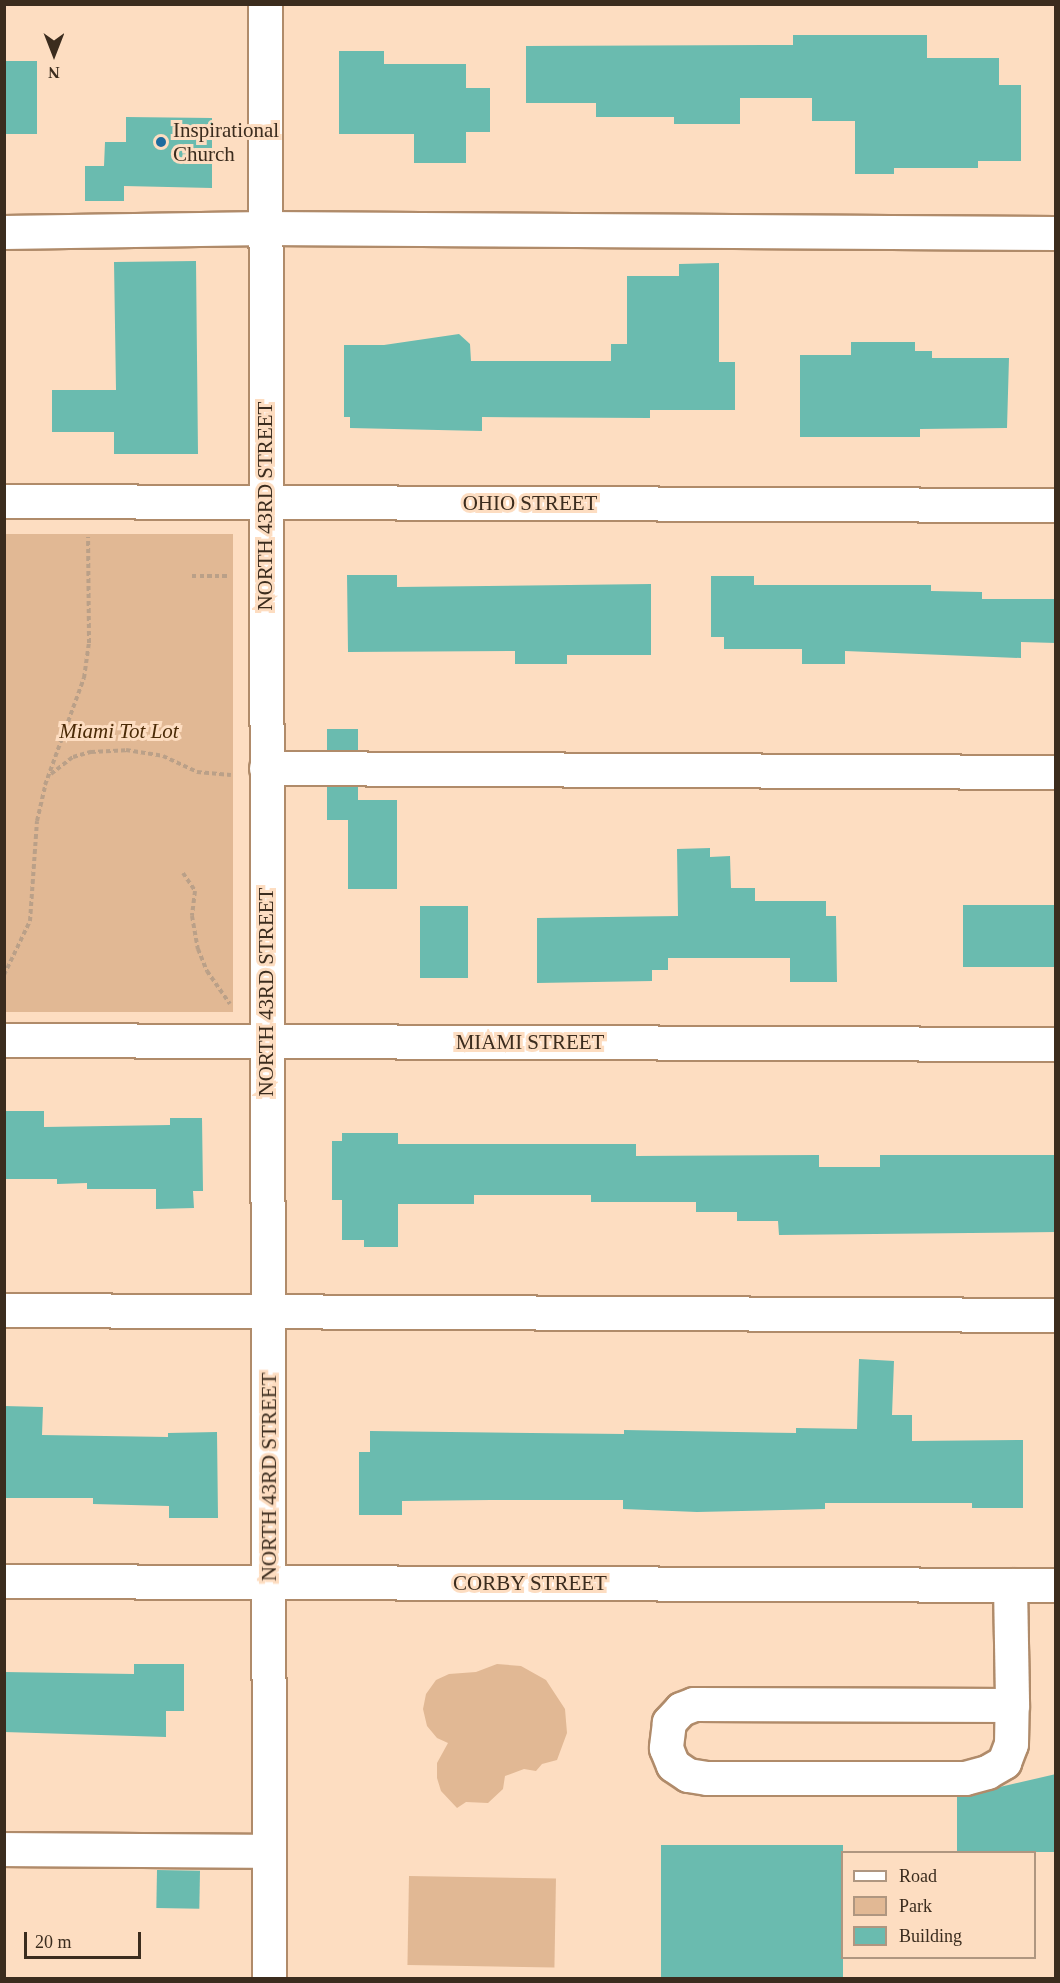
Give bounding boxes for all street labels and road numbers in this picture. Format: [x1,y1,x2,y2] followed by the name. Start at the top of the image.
[252,402,278,610] street label: NORTH 43RD STREET
[463,490,597,516] street label: OHIO STREET
[253,888,279,1096] street label: NORTH 43RD STREET
[456,1029,604,1055] street label: MIAMI STREET
[256,1373,282,1581] street label: NORTH 43RD STREET
[453,1570,607,1596] street label: CORBY STREET

